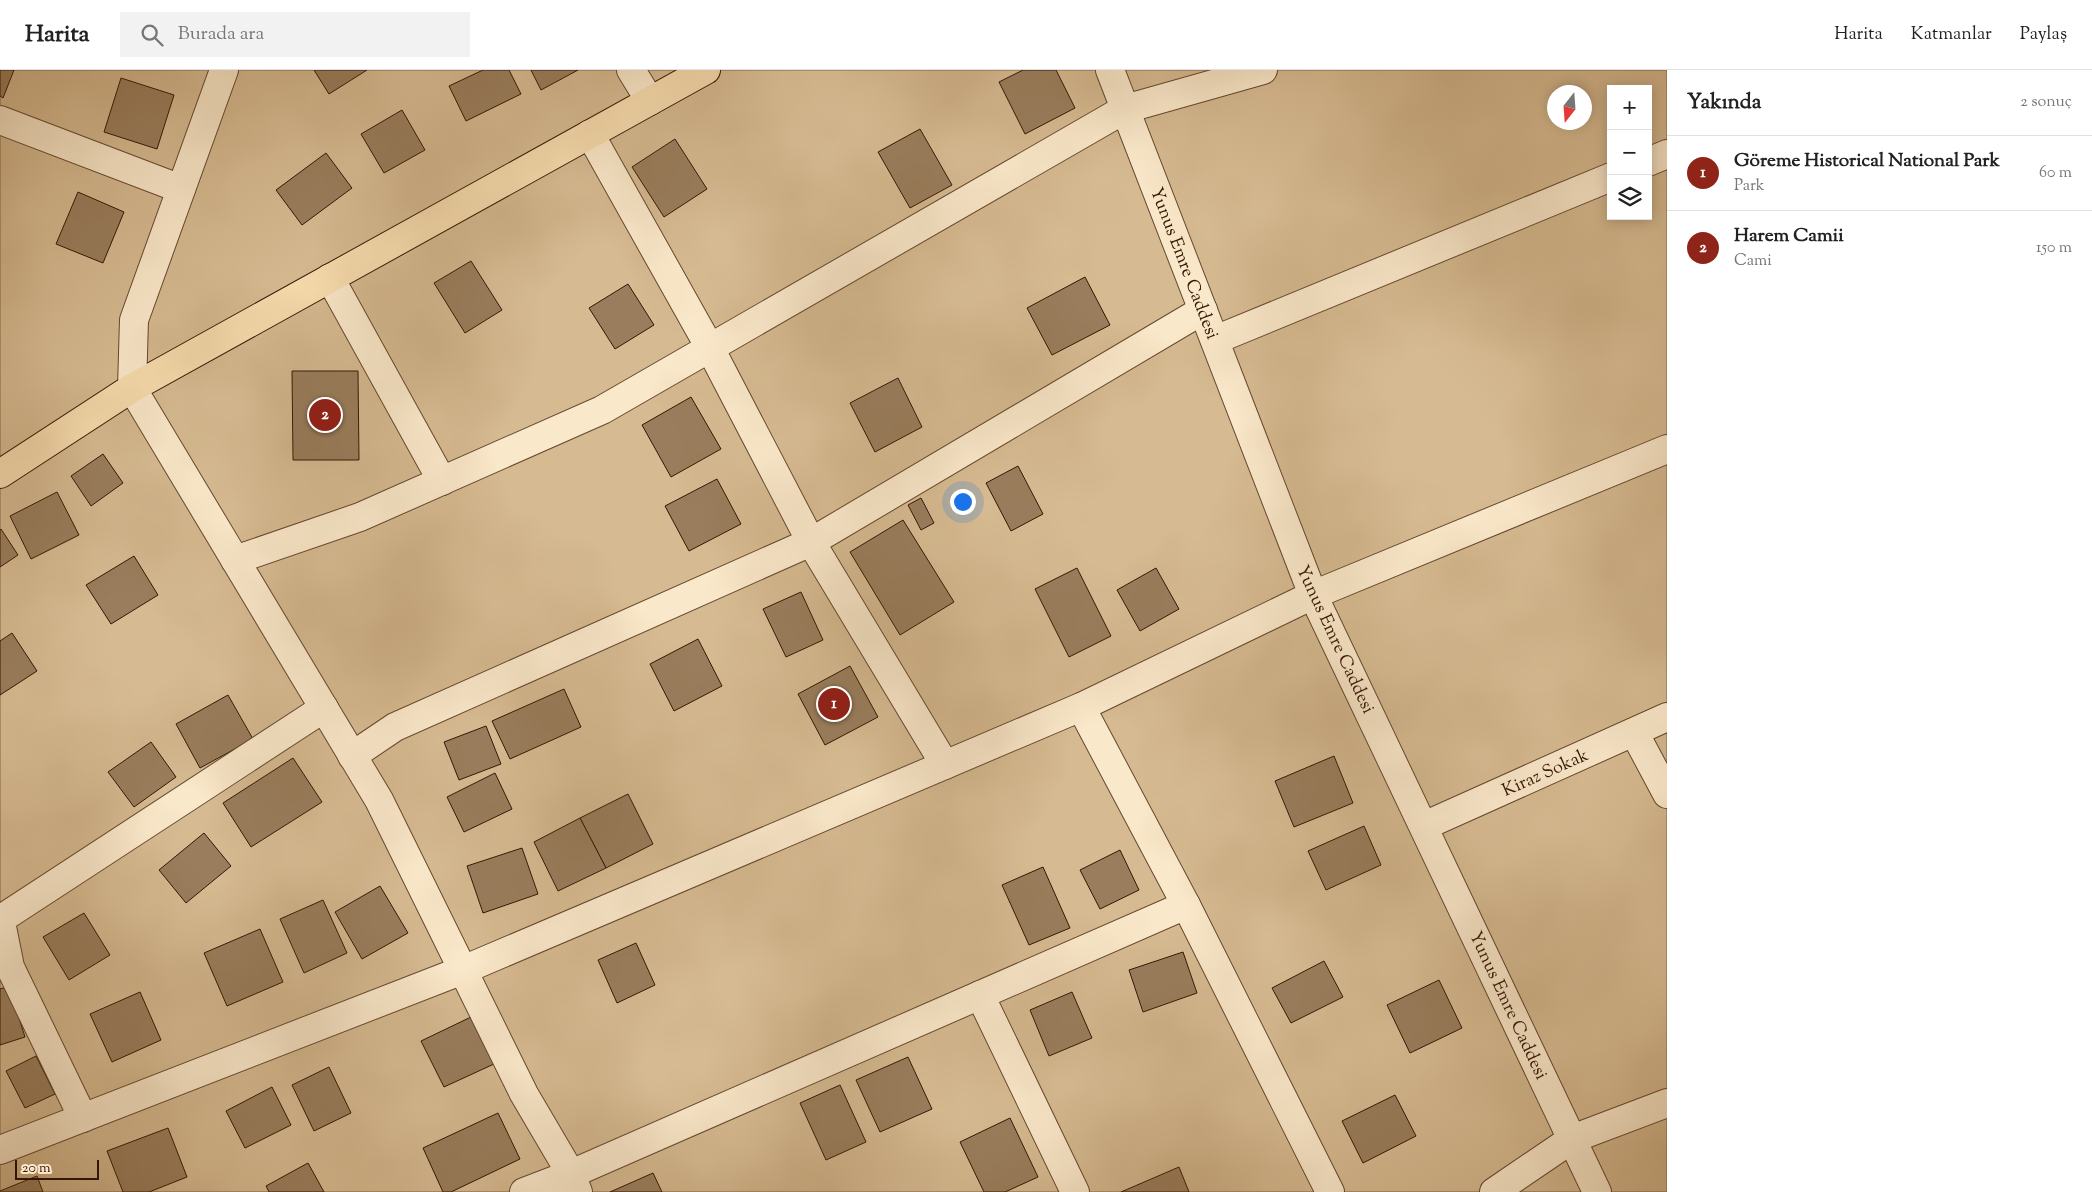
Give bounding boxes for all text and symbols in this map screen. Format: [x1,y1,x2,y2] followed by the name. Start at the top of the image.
[120,12,470,57] search box
[25,18,90,52] text: Harita
[138,21,166,49] icon: search
[178,21,264,48] text: Burada ara
[1834,22,1883,48] text: Harita
[1911,22,1992,48] text: Katmanlar
[2020,22,2067,48] text: Paylaş
[1547,85,1592,130] north arrow
[1607,85,1652,220] map controls
[1607,85,1652,130] button: +
[1687,88,1761,118] text: Yakında
[2020,91,2072,114] text: 2 sonuç
[1607,130,1652,175] button: −
[1734,148,2000,175] text: Göreme Historical National Park
[1700,162,1706,185] text: 1
[2039,162,2072,185] text: 60 m
[1607,175,1652,220] button: layers
[1734,175,1765,198] text: Park
[1142,184,1224,344] street label: Yunus Emre Caddesi
[1734,223,1844,250] text: Harem Camii
[1699,237,1707,260] text: 2
[2036,237,2072,260] text: 150 m
[1734,250,1772,273] text: Cami
[309,396,341,434] pin: 2
[950,489,976,515] your location
[1288,561,1380,718] street label: Yunus Emre Caddesi
[818,685,850,723] pin: 1
[1498,743,1593,804] street label: Kiraz Sokak
[1461,927,1553,1084] street label: Yunus Emre Caddesi
[15,1157,99,1180] scale bar
[22,1159,51,1179] text: 20 m

